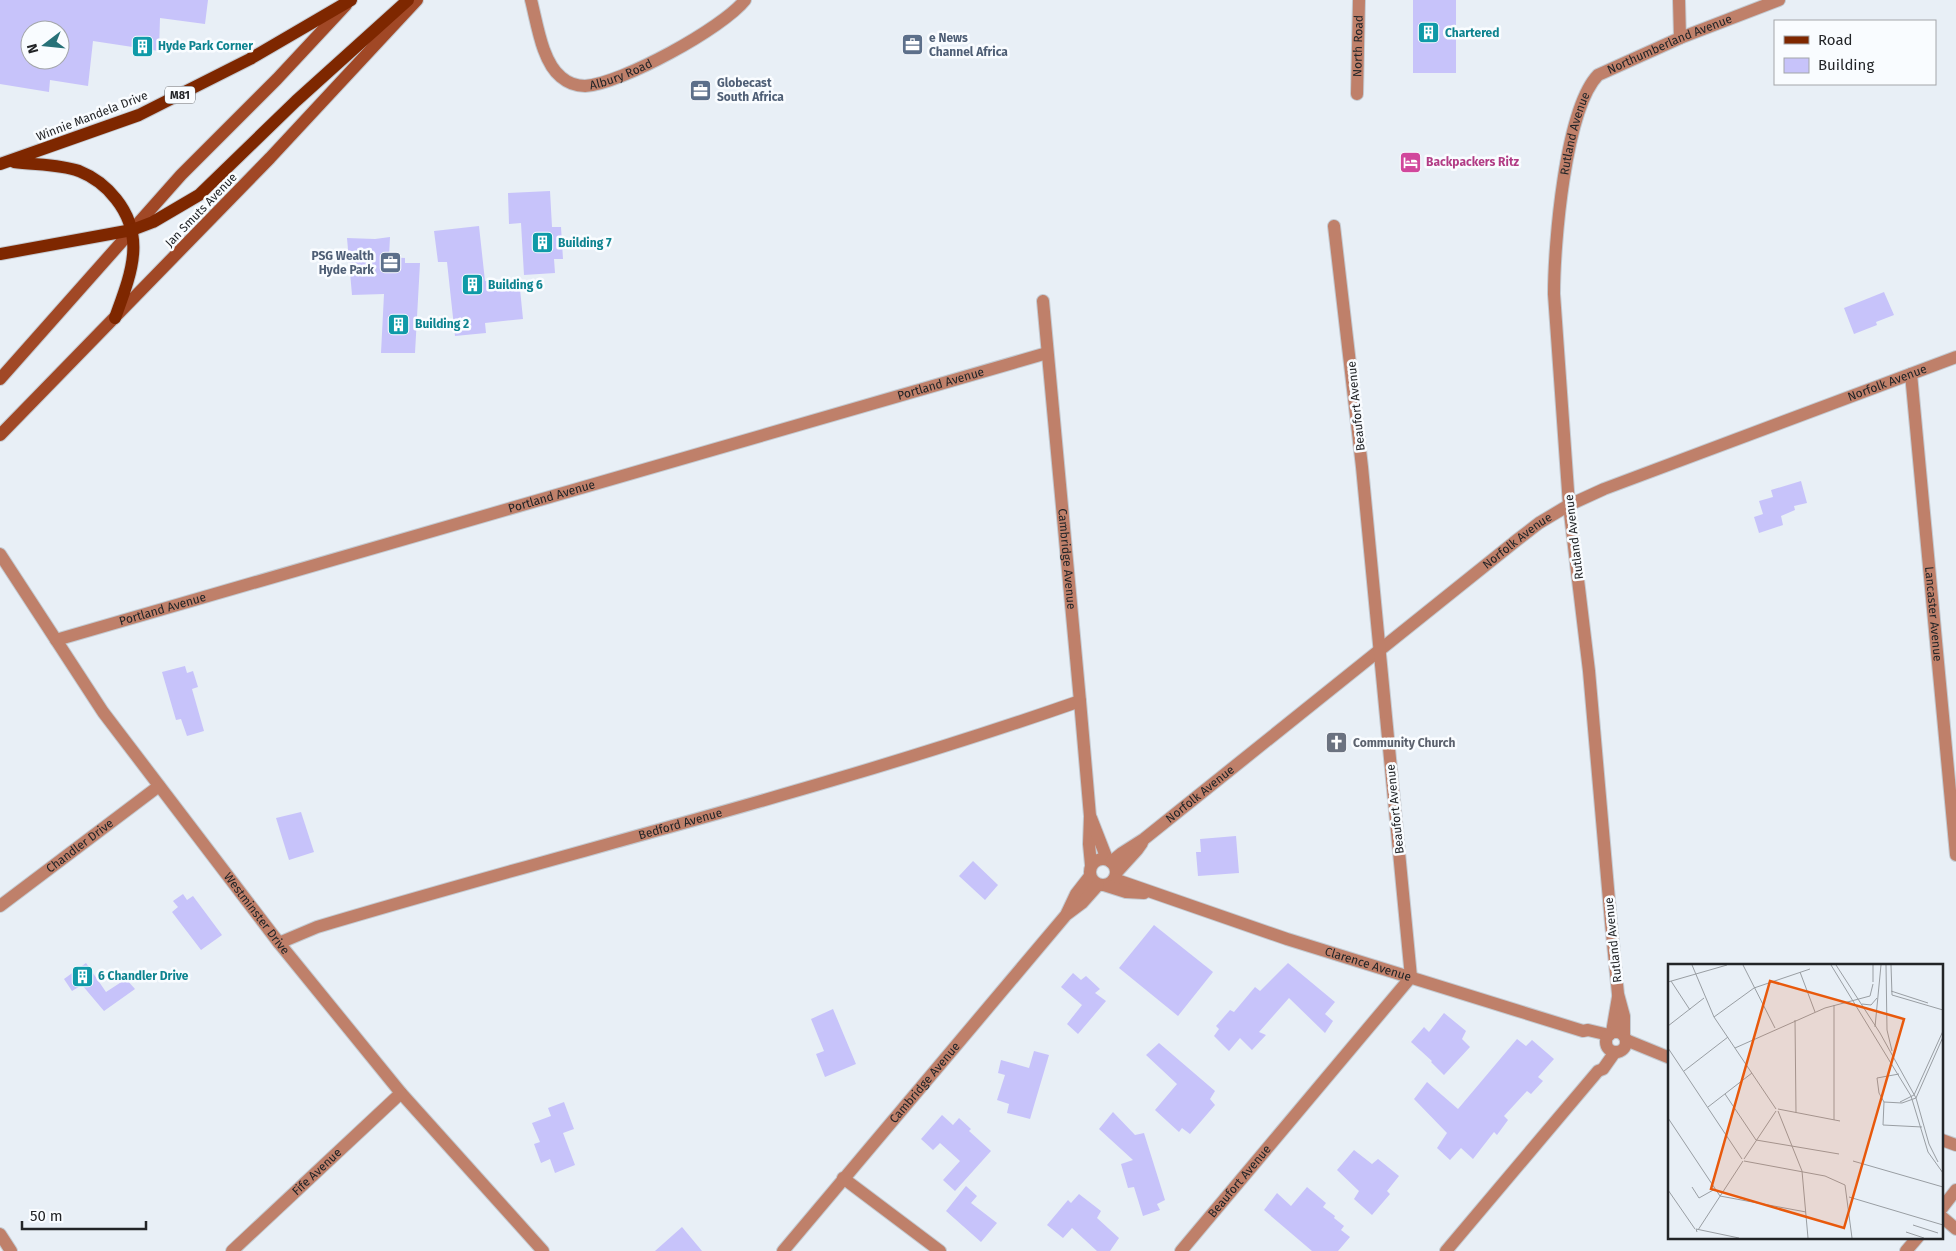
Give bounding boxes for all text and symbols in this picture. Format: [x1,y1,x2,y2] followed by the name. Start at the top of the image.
[1605,12,1734,77] street label: Northumberland Avenue
[1350,15,1366,77] street label: North Road
[20,20,70,70] north arrow
[1774,20,1936,85] legend
[1417,21,1441,45] building icon: Chartered
[1445,26,1499,40] place label: Chartered
[929,31,1008,59] place label: e News Channel Africa
[1818,31,1853,49] text: Road
[901,33,925,57] office icon: e News Channel Africa
[130,34,154,58] building icon: Hyde Park Corner
[158,39,253,53] place label: Hyde Park Corner
[24,42,42,55] text: N
[588,56,654,92] street label: Albury Road
[1818,56,1874,74] text: Building
[717,76,784,104] place label: Globecast South Africa
[689,78,713,102] office icon: Globecast South Africa
[165,86,195,104] road number: M81
[34,88,150,144] street label: Winnie Mandela Drive
[1557,90,1593,176] street label: Rutland Avenue
[1398,150,1422,174] hotel icon: Backpackers Ritz
[1426,155,1520,169] place label: Backpackers Ritz
[162,170,240,250] street label: Jan Smuts Avenue
[530,231,554,255] building icon: Building 7
[558,236,612,250] place label: Building 7
[311,249,374,277] place label: PSG Wealth Hyde Park
[378,251,402,275] office icon: PSG Wealth Hyde Park
[460,273,484,297] building icon: Building 6
[488,278,543,292] place label: Building 6
[387,312,411,336] building icon: Building 2
[415,317,469,331] place label: Building 2
[1344,360,1368,452] street label: Beaufort Avenue
[1846,362,1929,404] street label: Norfolk Avenue
[896,365,986,403] street label: Portland Avenue
[507,477,597,516] street label: Portland Avenue
[1562,494,1586,580] street label: Rutland Avenue
[1055,508,1078,610] street label: Cambridge Avenue
[1480,510,1554,572] street label: Norfolk Avenue
[1922,566,1945,662] street label: Lancaster Avenue
[118,590,208,628] street label: Portland Avenue
[1325,731,1349,755] church icon: Community Church
[1353,736,1456,750] place label: Community Church
[1163,763,1237,826] street label: Norfolk Avenue
[1383,763,1407,855] street label: Beaufort Avenue
[637,805,724,842] street label: Bedford Avenue
[43,816,116,876] street label: Chandler Drive
[221,870,292,957] street label: Westminster Drive
[1602,897,1624,983] street label: Rutland Avenue
[1323,944,1413,984] street label: Clarence Avenue
[70,964,94,988] building icon: 6 Chandler Drive
[1668,964,1944,1238] inset map
[98,969,189,983] place label: 6 Chandler Drive
[887,1039,963,1126] street label: Cambridge Avenue
[1205,1142,1274,1220] street label: Beaufort Avenue
[289,1145,344,1198] street label: Fife Avenue
[22,1198,146,1230] scale bar
[30,1207,63,1225] text: 50 m

